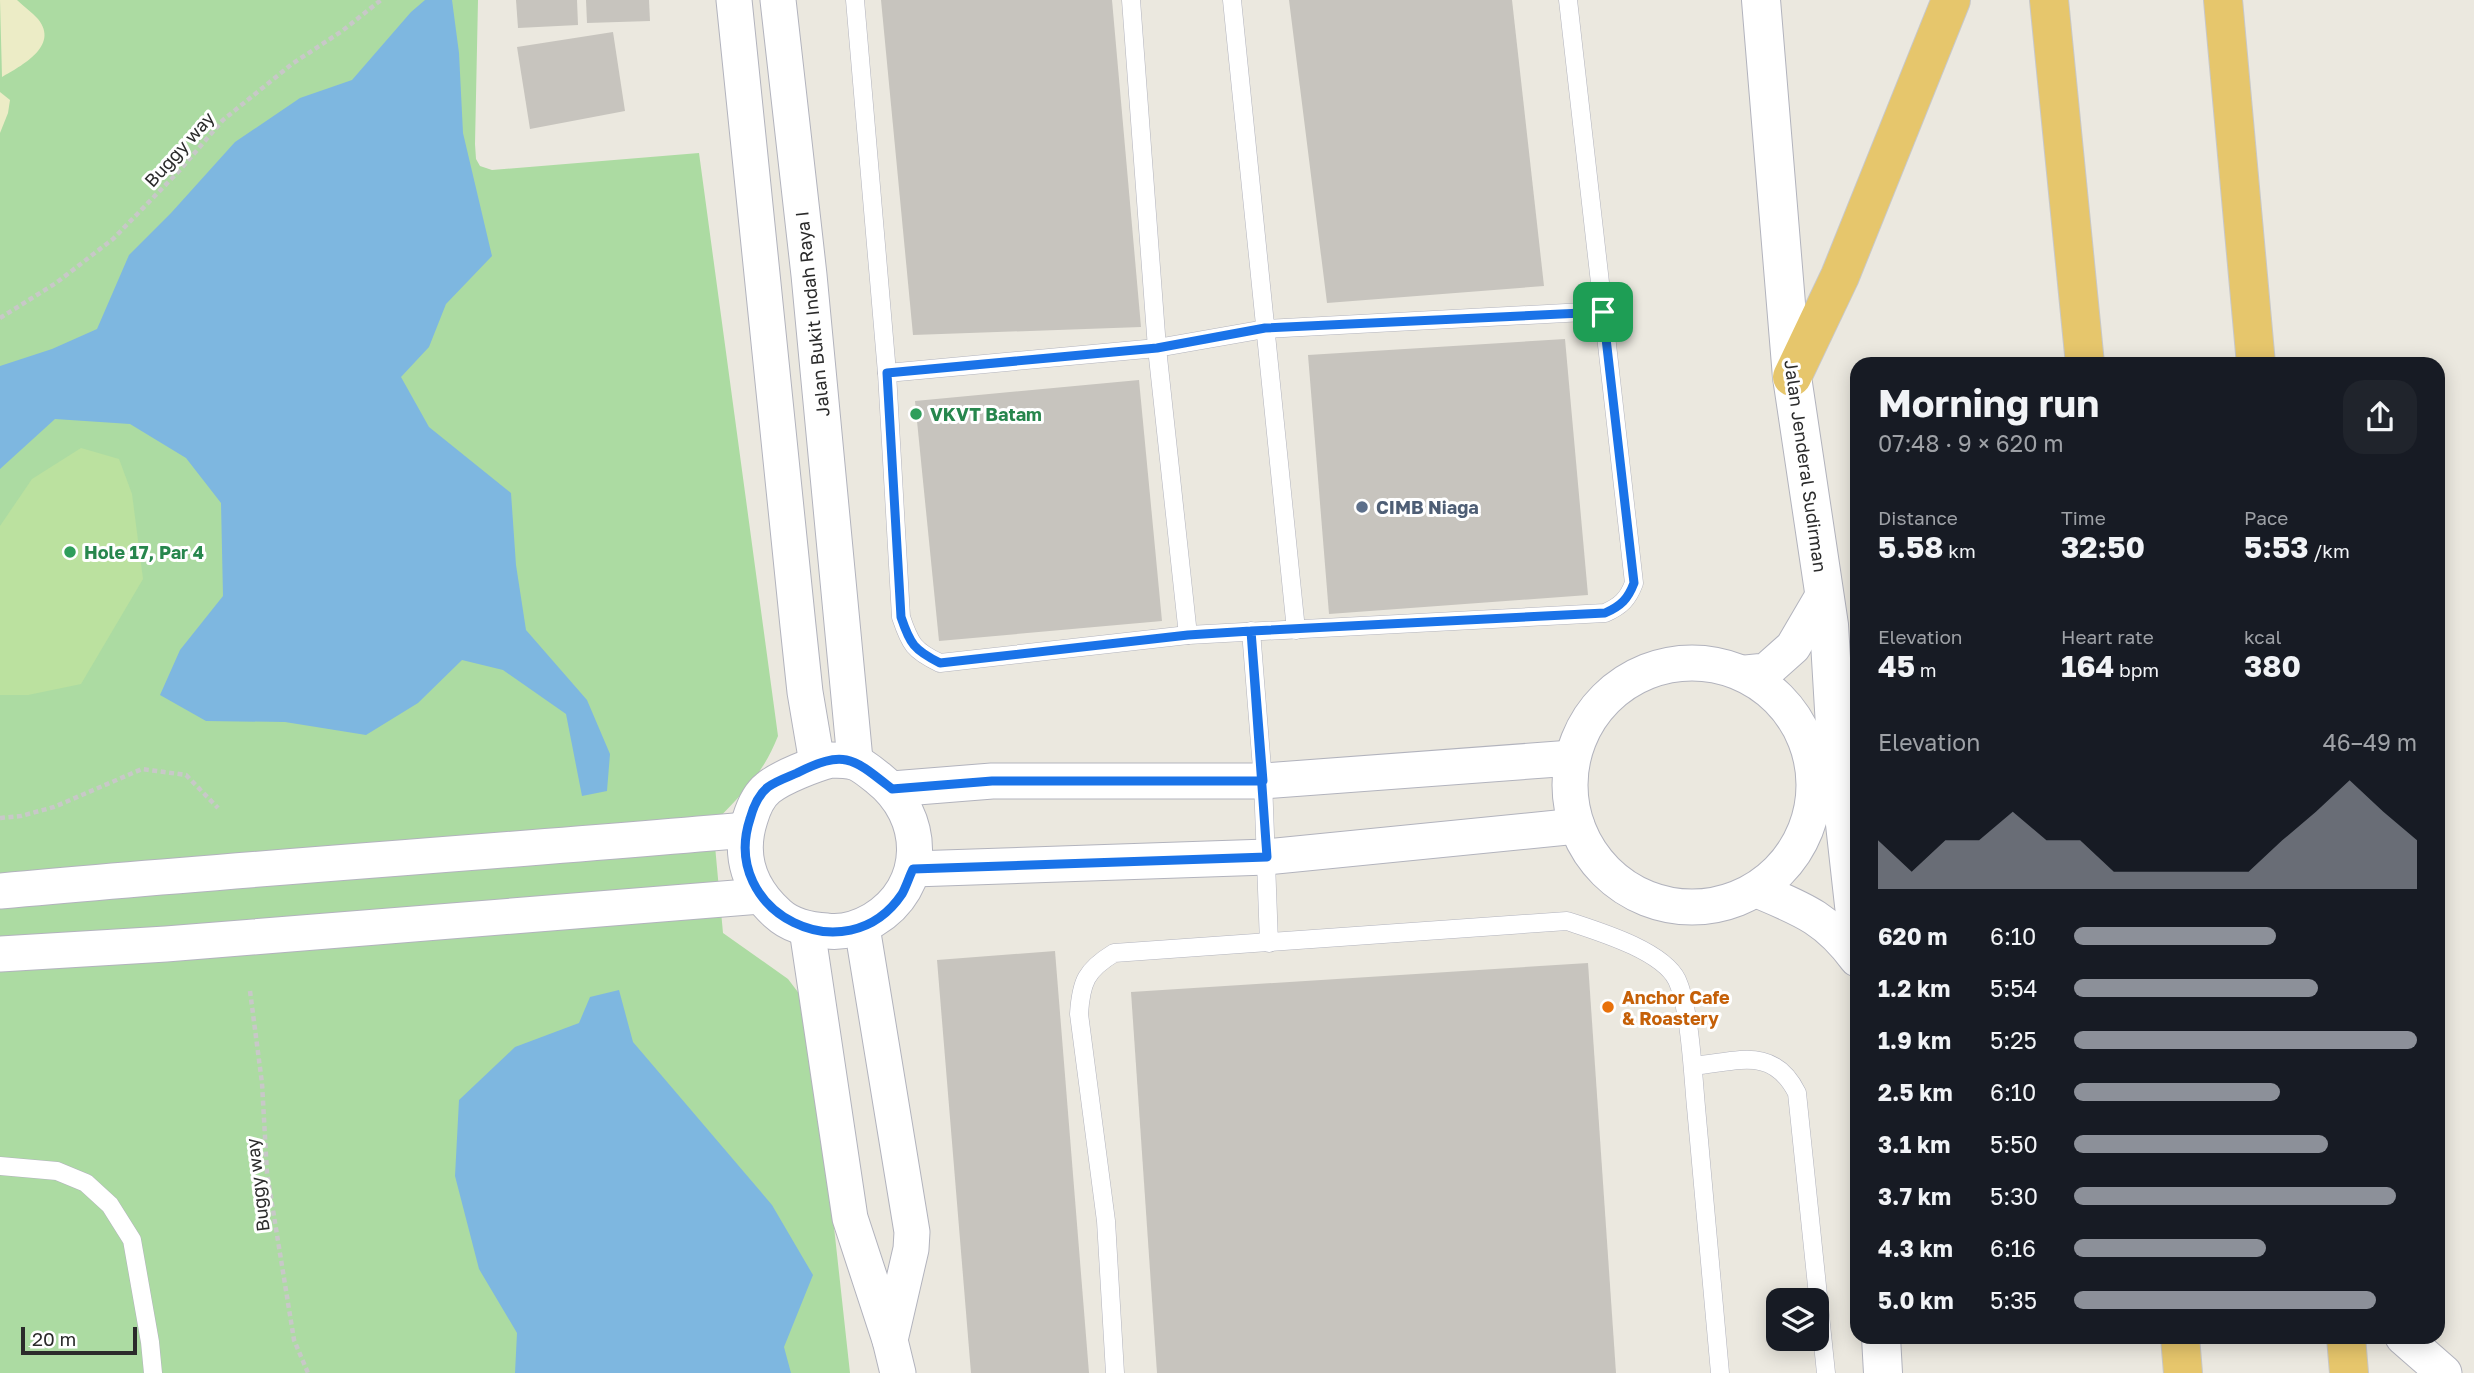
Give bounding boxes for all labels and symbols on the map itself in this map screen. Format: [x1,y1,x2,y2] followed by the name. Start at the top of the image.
[139,107,219,191] street label: Buggy way
[790,210,834,418] street label: Jalan Bukit Indah Raya I
[1573,282,1633,342] pin
[1780,358,1832,574] street label: Jalan Jenderal Sudirman
[930,403,1042,425] place label: VKVT Batam
[908,406,924,422] marker: VKVT Batam
[1376,496,1479,518] place label: CIMB Niaga
[1354,499,1370,515] marker: CIMB Niaga
[84,541,204,563] place label: Hole 17, Par 4
[62,544,78,560] marker: Hole 17, Par 4
[1622,986,1730,1029] place label: Anchor Cafe & Roastery
[1600,999,1616,1015] marker: Anchor Cafe & Roastery
[240,1137,274,1233] street label: Buggy way
[21,1324,136,1356] scale bar

